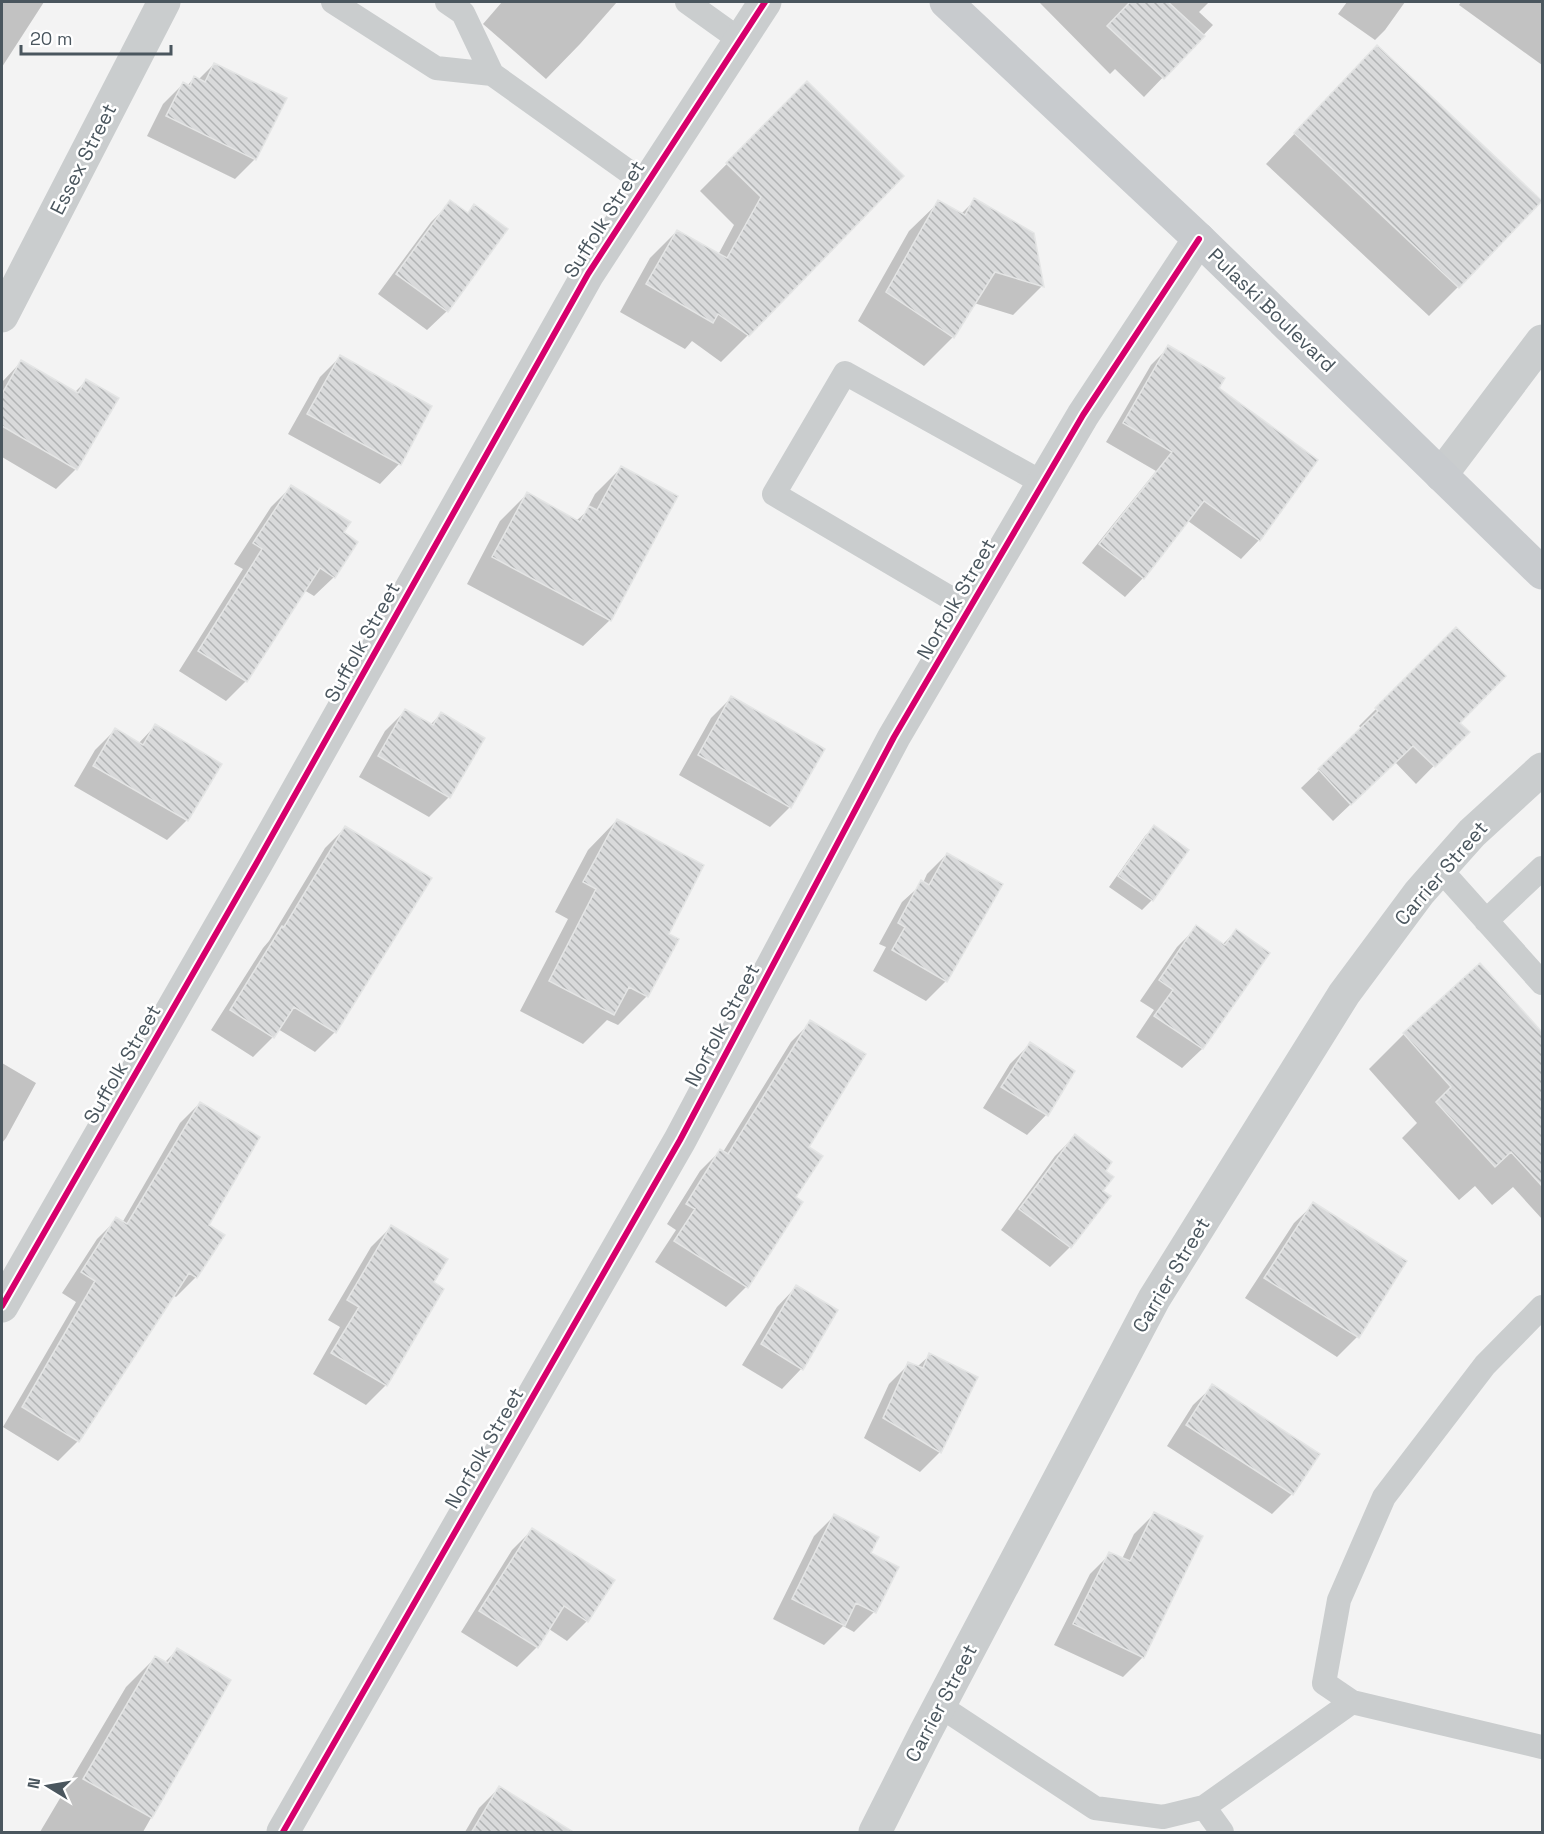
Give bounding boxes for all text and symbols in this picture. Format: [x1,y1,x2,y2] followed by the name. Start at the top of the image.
[21,18,171,56] scale bar
[30,27,73,50] text: 20 m
[44,99,122,219] street label: Essex Street
[558,155,650,283] street label: Suffolk Street
[1203,242,1341,378] street label: Pulaski Boulevard
[911,534,1001,664] street label: Norfolk Street
[318,577,406,707] street label: Suffolk Street
[1389,815,1493,931] street label: Carrier Street
[679,959,765,1091] street label: Norfolk Street
[77,1000,167,1128] street label: Suffolk Street
[1126,1213,1216,1337] street label: Carrier Street
[439,1383,529,1513] street label: Norfolk Street
[899,1640,983,1766] street label: Carrier Street
[18,1756,78,1816] north arrow
[22,1776,45,1791] text: N

